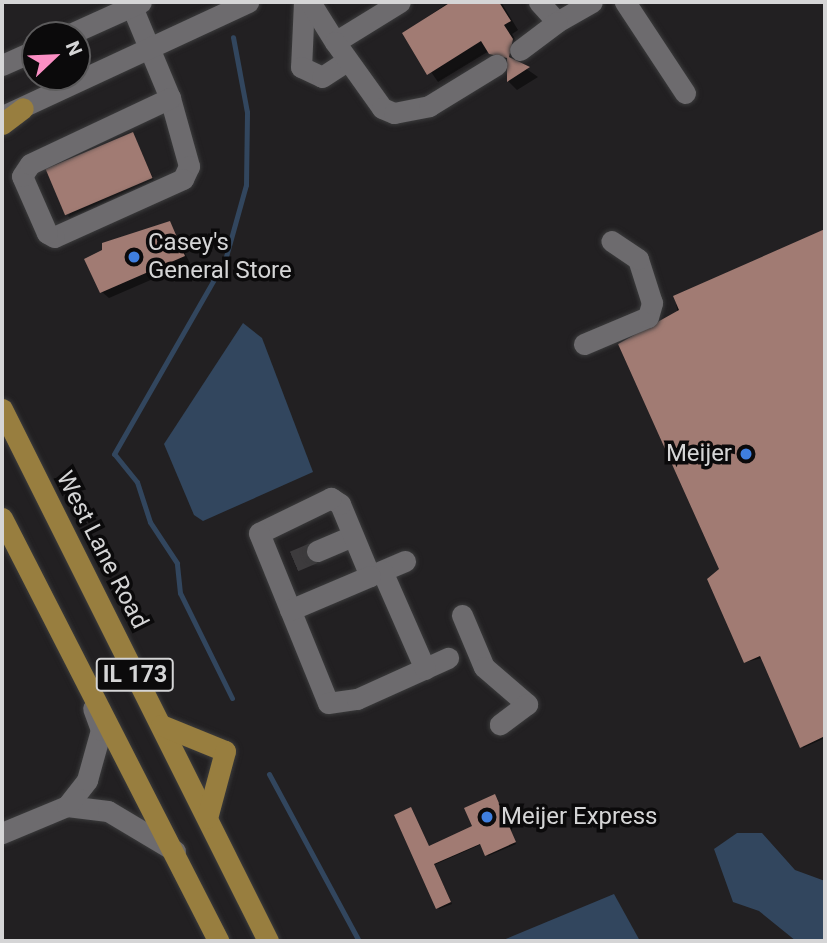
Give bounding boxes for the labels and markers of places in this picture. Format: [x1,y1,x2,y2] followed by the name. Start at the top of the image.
[148,229,292,285] place label: Casey's General Store
[126,249,142,265] marker: Casey's General Store
[666,440,732,468] place label: Meijer
[738,446,754,462] marker: Meijer
[501,803,658,831] place label: Meijer Express
[479,809,495,825] marker: Meijer Express

